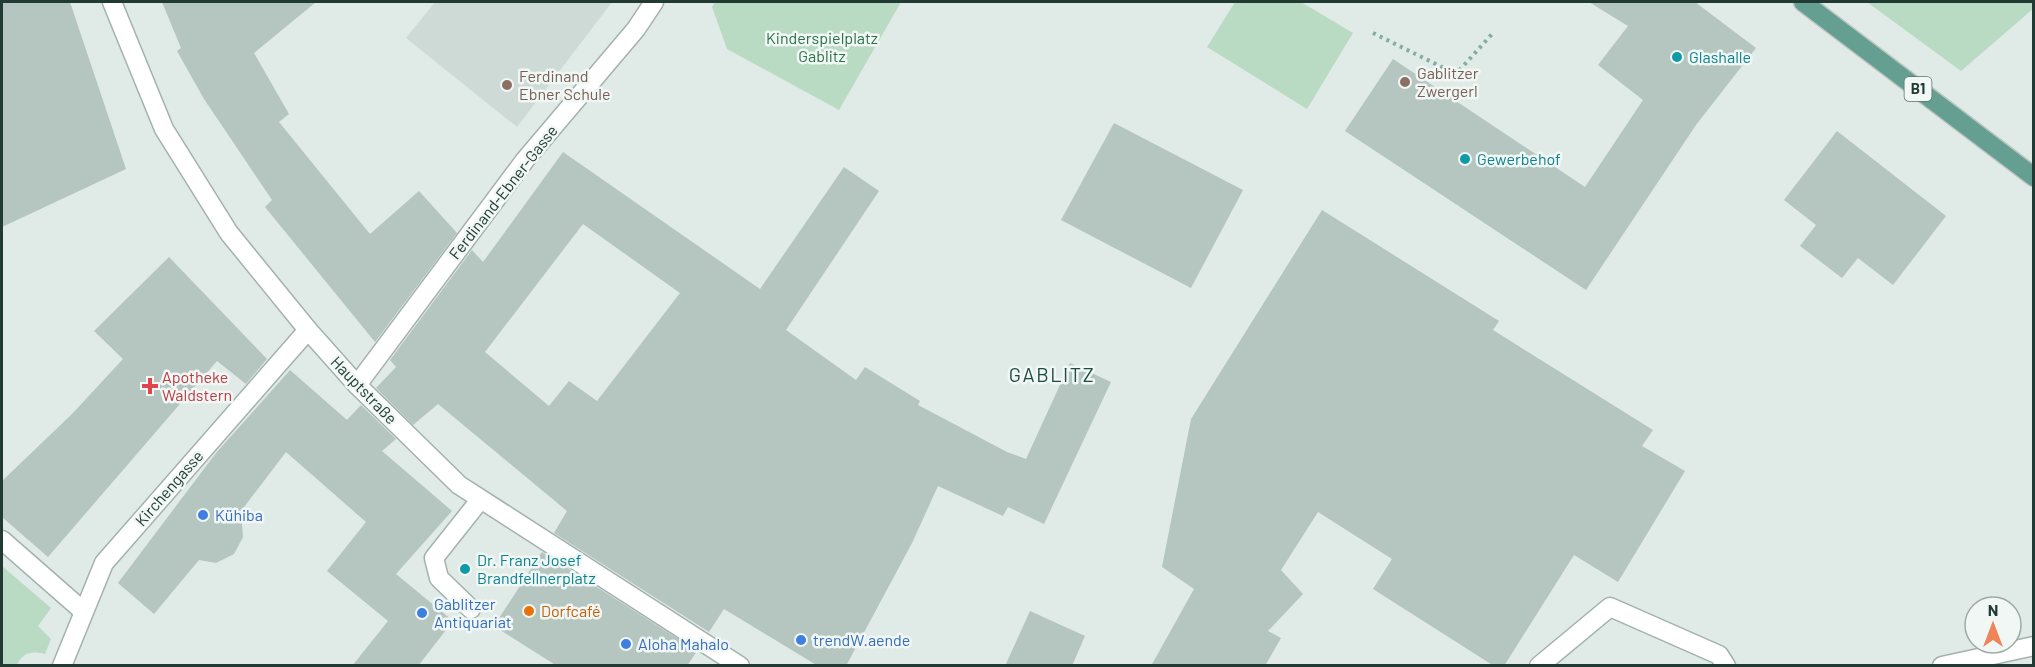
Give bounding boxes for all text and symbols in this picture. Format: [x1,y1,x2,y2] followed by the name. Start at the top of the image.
[766,28,878,65] park label: Kinderspielplatz Gablitz
[1689,47,1751,66] place label: Glashalle
[1670,50,1684,64] marker: Glashalle
[1417,63,1479,100] place label: Gablitzer Zwergerl
[519,66,611,103] place label: Ferdinand Ebner Schule
[1398,75,1412,89] marker: Gablitzer Zwergerl
[1904,77,1932,101] road number: B1
[500,78,514,92] marker: Ferdinand Ebner Schule
[444,121,561,263] street label: Ferdinand-Ebner-Gasse
[1477,149,1561,168] place label: Gewerbehof
[1458,152,1472,166] marker: Gewerbehof
[327,352,401,427] street label: Hauptstraße
[1009,362,1095,386] district label: GABLITZ
[162,367,232,404] place label: Apotheke Waldstern
[143,379,157,393] marker: Apotheke Waldstern
[131,446,207,529] street label: Kirchengasse
[215,505,263,524] place label: Kühiba
[196,508,210,522] marker: Kühiba
[477,550,596,587] place label: Dr. Franz Josef Brandfellnerplatz
[458,562,472,576] marker: Dr. Franz Josef Brandfellnerplatz
[434,594,512,631] place label: Gablitzer Antiquariat
[1963,595,2023,655] north arrow
[1988,600,1998,619] text: N
[541,601,601,620] place label: Dorfcafé
[522,604,536,618] marker: Dorfcafé
[415,606,429,620] marker: Gablitzer Antiquariat
[813,630,910,649] place label: trendW.aende
[794,633,808,647] marker: trendW.aende
[638,634,729,653] place label: Aloha Mahalo
[619,637,633,651] marker: Aloha Mahalo

